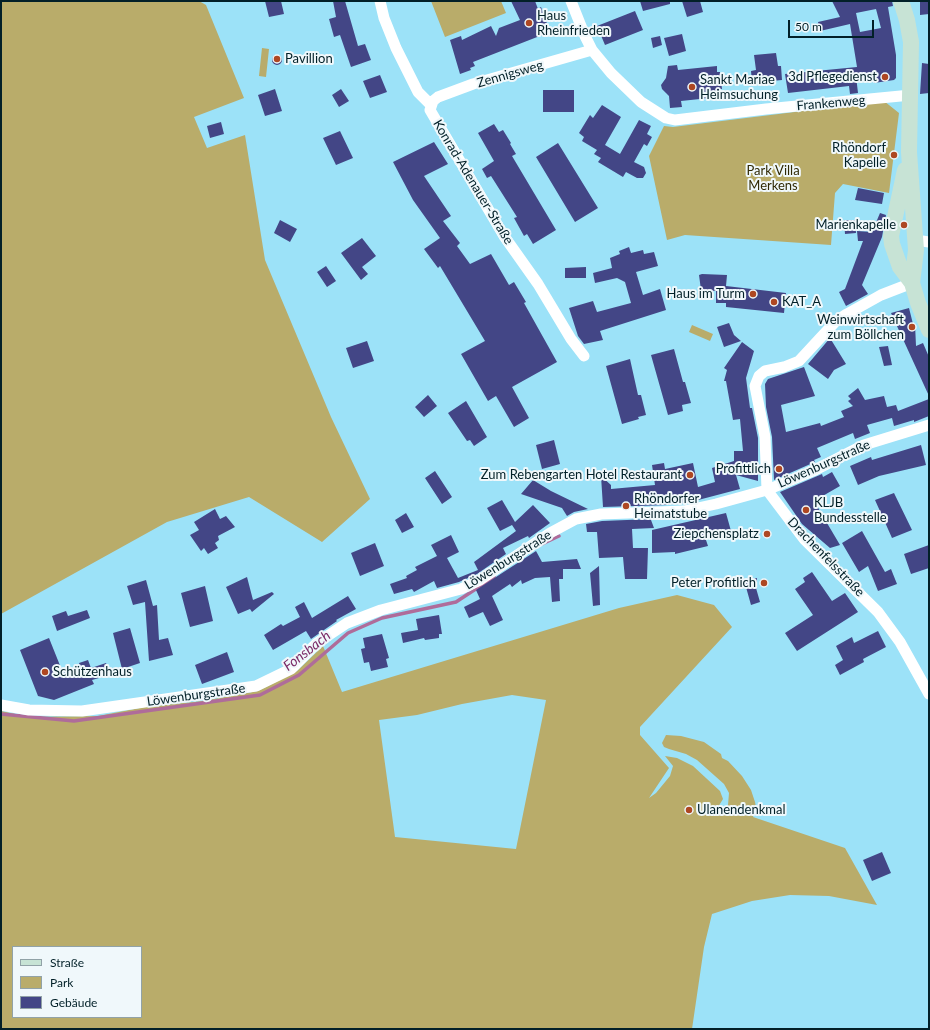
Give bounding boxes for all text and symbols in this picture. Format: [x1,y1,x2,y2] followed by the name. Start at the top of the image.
[537,8,610,39] place label: Haus Rheinfrieden
[790,12,876,38] scale bar
[524,18,534,28] marker: Haus Rheinfrieden
[795,19,822,34] text: 50 m
[285,51,333,67] place label: Pavillion
[272,54,282,64] marker: Pavillion
[475,57,545,91] street label: Zennigsweg
[788,69,877,85] place label: 3d Pflegedienst
[700,72,778,103] place label: Sankt Mariae Heimsuchung
[880,72,890,82] marker: 3d Pflegedienst
[687,82,697,92] marker: Sankt Mariae Heimsuchung
[796,92,866,114] street label: Frankenweg
[430,117,516,247] street label: Konrad-Adenauer-Straße
[832,140,886,171] place label: Rhöndorf Kapelle
[889,150,899,160] marker: Rhöndorf Kapelle
[746,163,800,194] park label: Park Villa Merkens
[815,217,896,233] place label: Marienkapelle
[899,220,909,230] marker: Marienkapelle
[666,286,745,302] place label: Haus im Turm
[748,289,758,299] marker: Haus im Turm
[782,294,821,310] place label: KAT_A
[769,297,779,307] marker: KAT_A
[817,312,904,343] place label: Weinwirtschaft zum Böllchen
[907,322,917,332] marker: Weinwirtschaft zum Böllchen
[775,437,873,491] street label: Löwenburgstraße
[716,461,771,477] place label: Profittlich
[774,464,784,474] marker: Profittlich
[481,467,682,483] place label: Zum Rebengarten Hotel Restaurant
[685,470,695,480] marker: Zum Rebengarten Hotel Restaurant
[634,491,707,522] place label: Rhöndorfer Heimatstube
[814,495,887,526] place label: KLJB Bundesstelle
[621,501,631,511] marker: Rhöndorfer Heimatstube
[801,505,811,515] marker: KLJB Bundesstelle
[784,514,868,600] street label: Drachenfelsstraße
[673,526,759,542] place label: Ziepchensplatz
[462,527,554,593] street label: Löwenburgstraße
[762,529,772,539] marker: Ziepchensplatz
[671,575,756,591] place label: Peter Profitlich
[759,578,769,588] marker: Peter Profitlich
[280,627,334,675] water label: Fonsbach
[53,664,132,680] place label: Schützenhaus
[40,667,50,677] marker: Schützenhaus
[146,680,246,710] street label: Löwenburgstraße
[697,802,786,818] place label: Ulanendenkmal
[684,805,694,815] marker: Ulanendenkmal
[12,946,142,1018] legend
[50,955,84,970] text: Straße
[50,975,73,990] text: Park
[50,995,97,1010] text: Gebäude

